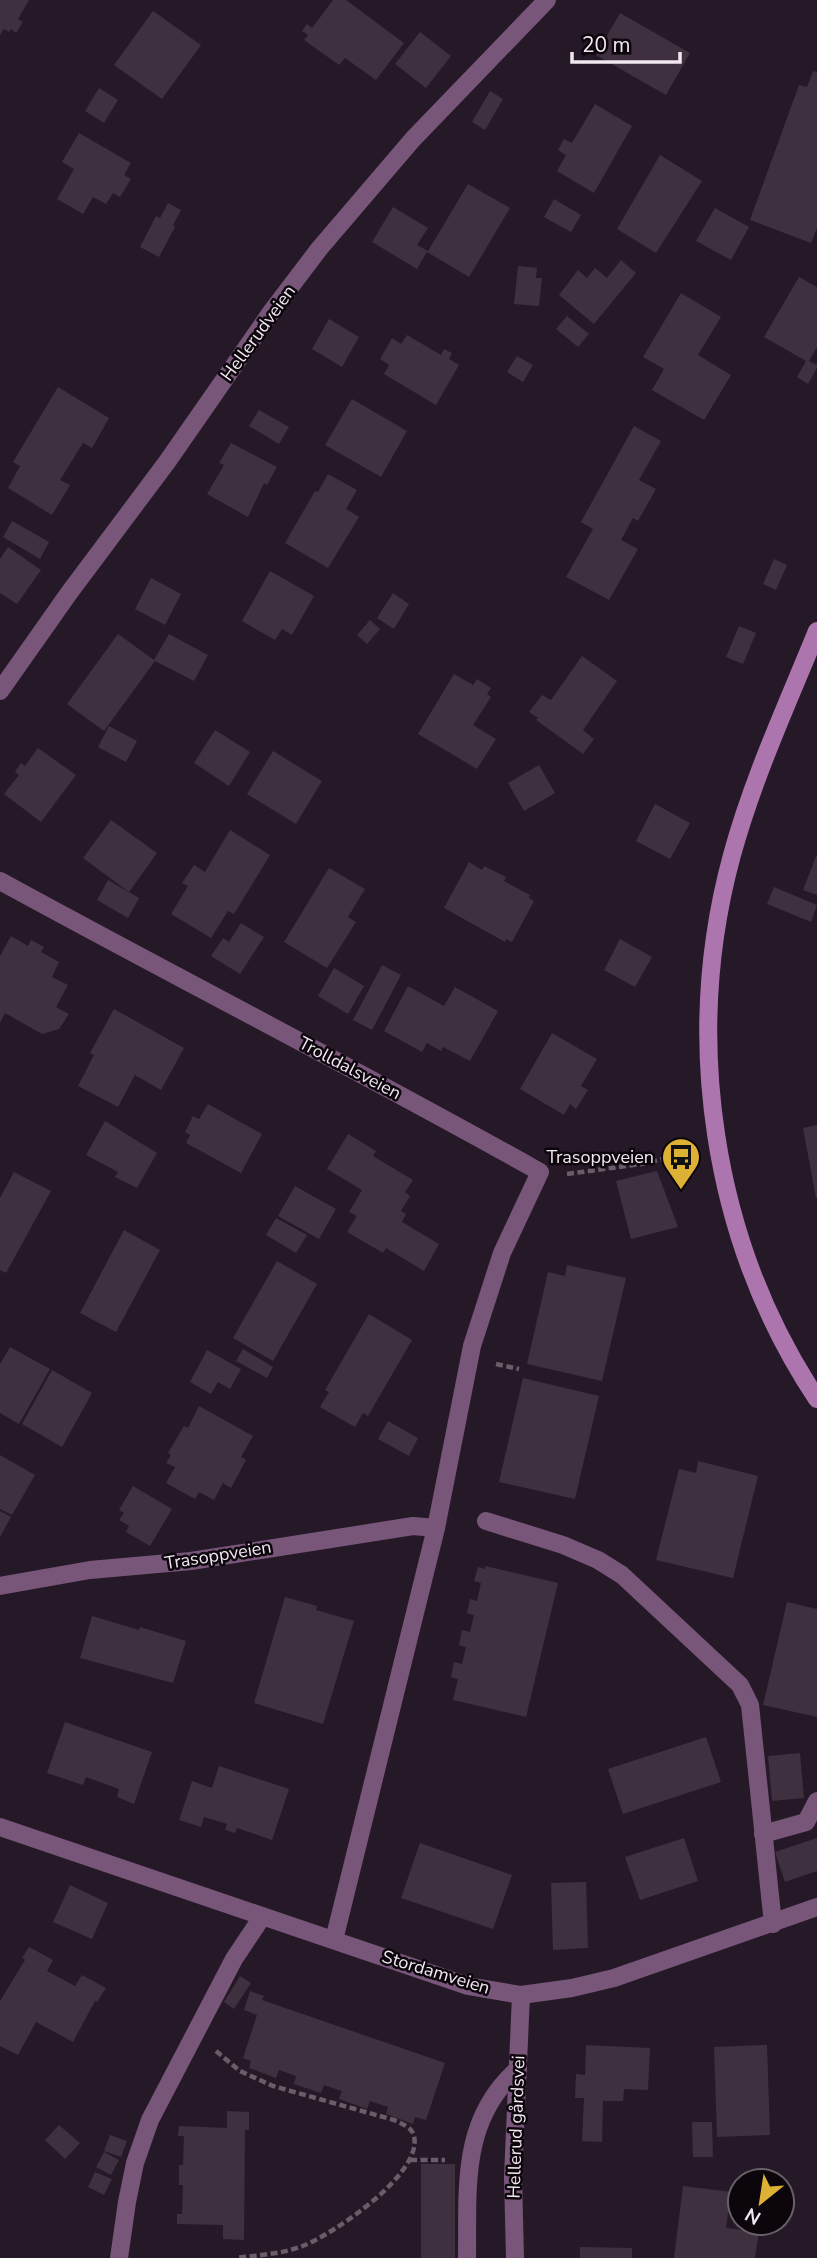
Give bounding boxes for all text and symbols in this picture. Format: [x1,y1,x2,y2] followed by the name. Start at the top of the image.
[572,21,680,65] scale bar
[582,31,631,59] text: 20 m
[215,280,301,386] street label: Hellerudveien
[295,1031,405,1105] street label: Trolldalsveien
[660,1136,702,1191] bus stop icon: Trasoppveien
[546,1145,654,1169] place label: Trasoppveien
[163,1535,273,1575] street label: Trasoppveien
[379,1944,493,2000] street label: Stordamveien
[502,2055,530,2199] street label: Hellerud gårdsvei
[726,2167,796,2237] north arrow
[740,2201,766,2231] text: N

